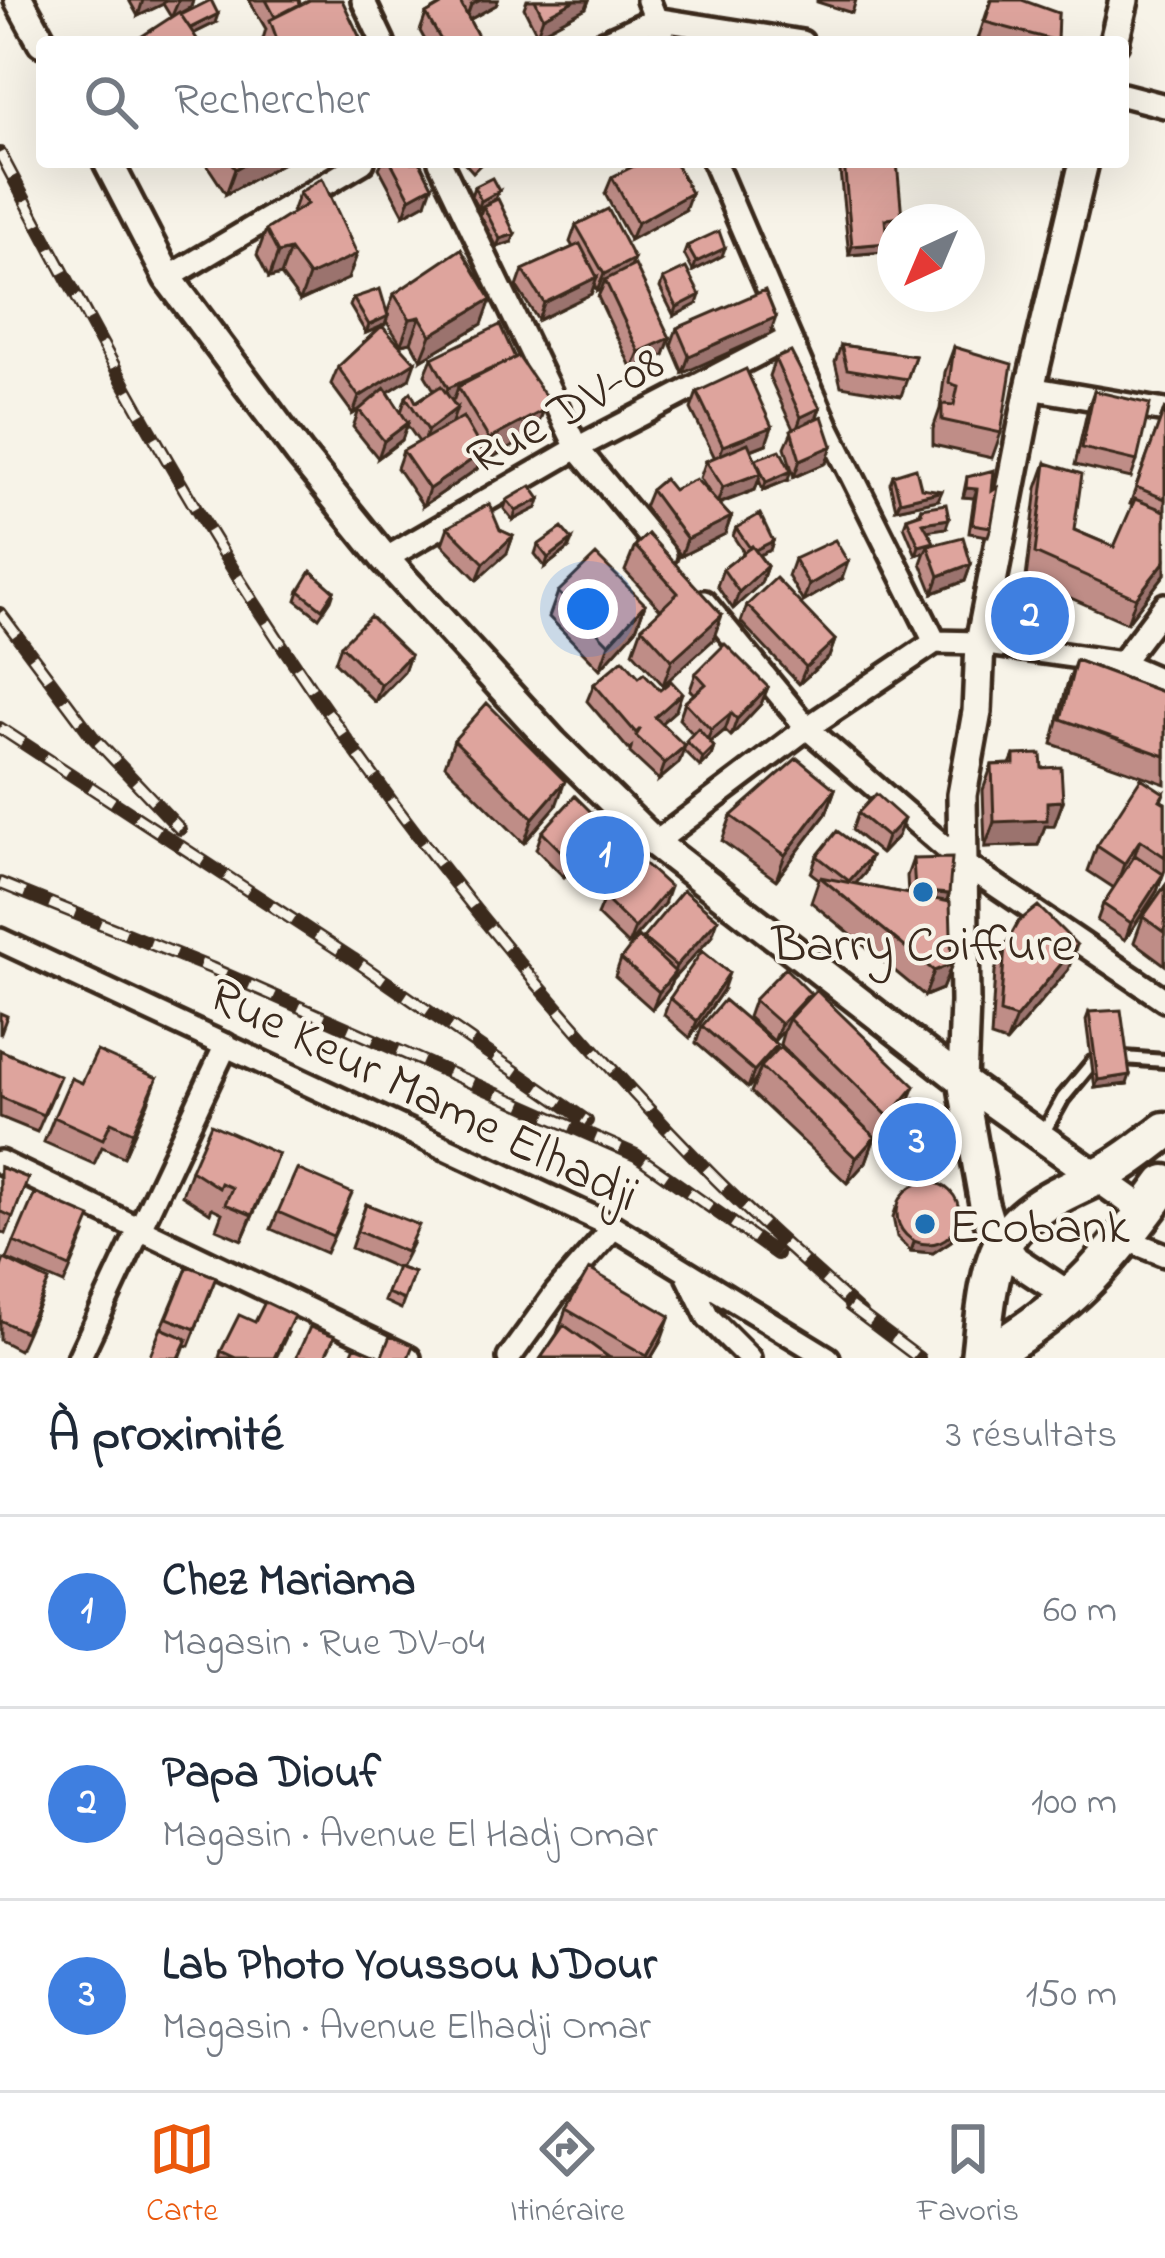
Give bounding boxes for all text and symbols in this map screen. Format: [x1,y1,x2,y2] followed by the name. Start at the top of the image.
[36,36,1129,168] search box
[78,69,144,135] icon: search
[174,69,370,135] text: Rechercher
[877,204,985,312] north arrow
[455,328,679,498] street label: Rue DV-08
[991,571,1069,661] pin: 2
[558,579,618,639] your location
[566,810,644,900] pin: 1
[910,879,936,905] marker: Barry Coiffure
[770,910,1074,985] place label: Barry Coiffure
[195,960,651,1234] street label: Rue Keur Mame Elhadji
[878,1097,956,1187] pin: 3
[949,1192,1130,1267] place label: Ecobank
[912,1211,938,1237] marker: Ecobank
[48,1399,283,1474] text: À proximité
[946,1408,1117,1465] text: 3 résultats
[162,1550,416,1616] text: Chez Mariama
[81,1583,93,1640] text: 1
[1043,1583,1117,1640] text: 60 m
[162,1616,485,1673] text: Magasin · Rue DV-04
[162,1742,381,1808] text: Papa Diouf
[77,1775,97,1832] text: 2
[1031,1775,1117,1832] text: 100 m
[162,1808,658,1865] text: Magasin · Avenue El Hadj Omar
[162,1934,657,2000] text: Lab Photo Youssou NDour
[79,1967,95,2024] text: 3
[1025,1967,1117,2024] text: 150 m
[162,2000,651,2057] text: Magasin · Avenue Elhadji Omar
[146,2116,218,2236] tab: Carte
[510,2116,625,2236] tab: Itinéraire
[917,2116,1019,2236] tab: Favoris

